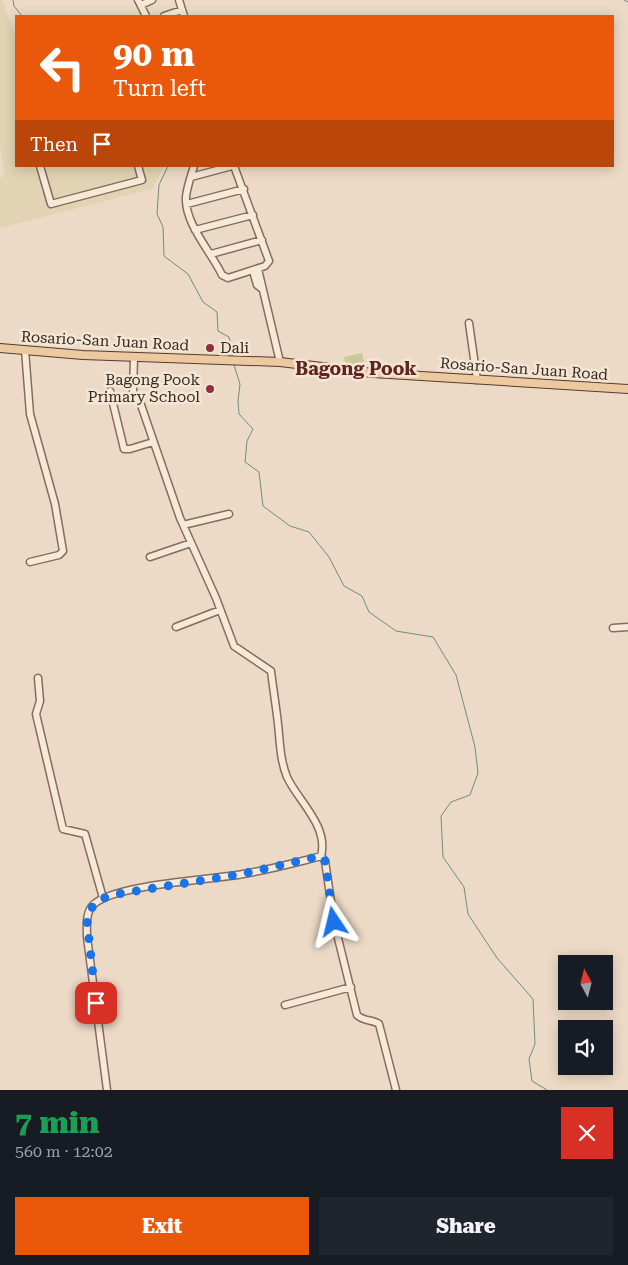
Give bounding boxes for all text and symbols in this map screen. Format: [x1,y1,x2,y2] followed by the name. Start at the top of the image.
[113,34,195,75] text: 90 m
[30,35,95,100] icon: left
[113,76,206,101] text: Turn left
[88,130,116,158] icon: arrive
[30,133,78,156] text: Then
[20,328,190,354] street label: Rosario-San Juan Road
[220,339,249,357] place label: Dali
[204,342,216,354] marker: Dali
[439,354,609,384] street label: Rosario-San Juan Road
[295,358,417,379] district label: Bagong Pook
[88,371,200,406] place label: Bagong Pook Primary School
[204,383,216,395] marker: Bagong Pook Primary School
[307,895,359,947] position arrow
[558,955,612,1010] north arrow
[558,955,613,1075] map controls
[75,982,117,1024] pin
[82,989,110,1017] icon: arrive
[558,1020,613,1075] button: sound
[15,1105,99,1140] text: 7 min
[561,1107,613,1159] button: close
[15,1142,113,1161] text: 560 m · 12:02
[15,1197,309,1255] button: Exit
[319,1197,613,1255] button: Share

